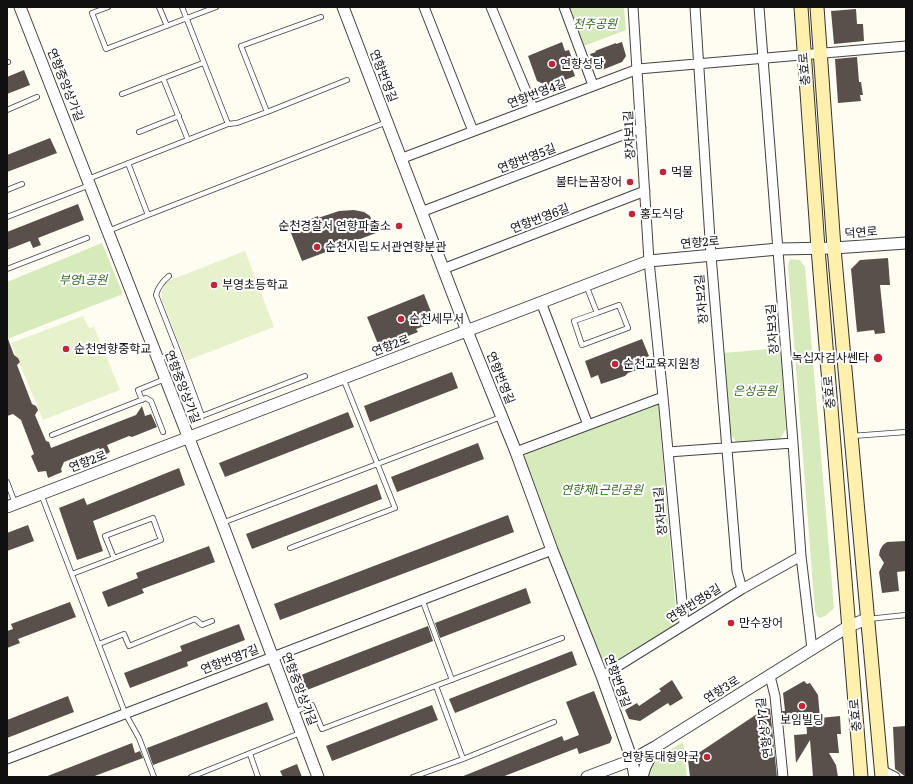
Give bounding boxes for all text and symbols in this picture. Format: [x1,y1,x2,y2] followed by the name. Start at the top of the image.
[573,17,617,31] park label: 천주공원
[44,46,86,124] street label: 연향중앙상가길
[366,48,400,104] street label: 연향번영길
[797,52,813,86] street label: 충효로
[560,57,604,71] place label: 연향성당
[547,59,557,69] marker: 연향성당
[506,76,568,112] street label: 연향번영4길
[622,110,638,160] street label: 장자보1길
[496,141,558,177] street label: 연향번영5길
[671,165,693,179] place label: 먹물
[658,167,668,177] marker: 먹물
[556,175,622,189] place label: 불타는꼼장어
[625,177,635,187] marker: 불타는꼼장어
[509,201,571,237] street label: 연향번영6길
[640,207,684,221] place label: 홍도식당
[627,209,637,219] marker: 홍도식당
[278,219,391,233] place label: 순천경찰서 연향파출소
[394,221,404,231] marker: 순천경찰서 연향파출소
[844,225,878,241] street label: 덕연로
[680,234,720,252] street label: 연향2로
[325,240,446,254] place label: 순천시립도서관연향분관
[312,242,322,252] marker: 순천시립도서관연향분관
[59,273,107,287] park label: 부영1공원
[693,273,711,325] street label: 장자보2길
[222,278,288,292] place label: 부영초등학교
[209,280,219,290] marker: 부영초등학교
[764,303,782,355] street label: 장자보3길
[409,312,464,326] place label: 순천세무서
[396,314,406,324] marker: 순천세무서
[370,332,412,360] street label: 연향2로
[74,342,151,356] place label: 순천연향중학교
[61,344,71,354] marker: 순천연향중학교
[161,348,203,426] street label: 연향중앙상가길
[483,350,517,406] street label: 연향번영길
[792,351,869,365] place label: 녹십자검사쎈타
[872,352,884,364] marker: 녹십자검사쎈타
[623,357,700,371] place label: 순천교육지원청
[610,359,620,369] marker: 순천교육지원청
[821,375,839,409] street label: 충효로
[733,384,777,398] park label: 은성공원
[67,448,109,476] street label: 연향2로
[561,483,643,497] park label: 연향제1근린공원
[652,486,670,536] street label: 장자보1길
[664,582,724,626] street label: 연향번영8길
[739,616,783,630] place label: 만수장어
[726,618,736,628] marker: 만수장어
[199,642,261,678] street label: 연향번영7길
[278,650,320,728] street label: 연향중앙상가길
[601,653,633,709] street label: 연향번영길
[701,673,743,707] street label: 연향3로
[754,697,776,759] street label: 연향상가7길
[847,698,865,732] street label: 충효로
[797,701,807,711] marker: 보임빌딩
[780,713,824,727] place label: 보임빌딩
[622,750,699,764] place label: 연향동대형약국
[702,752,712,762] marker: 연향동대형약국

